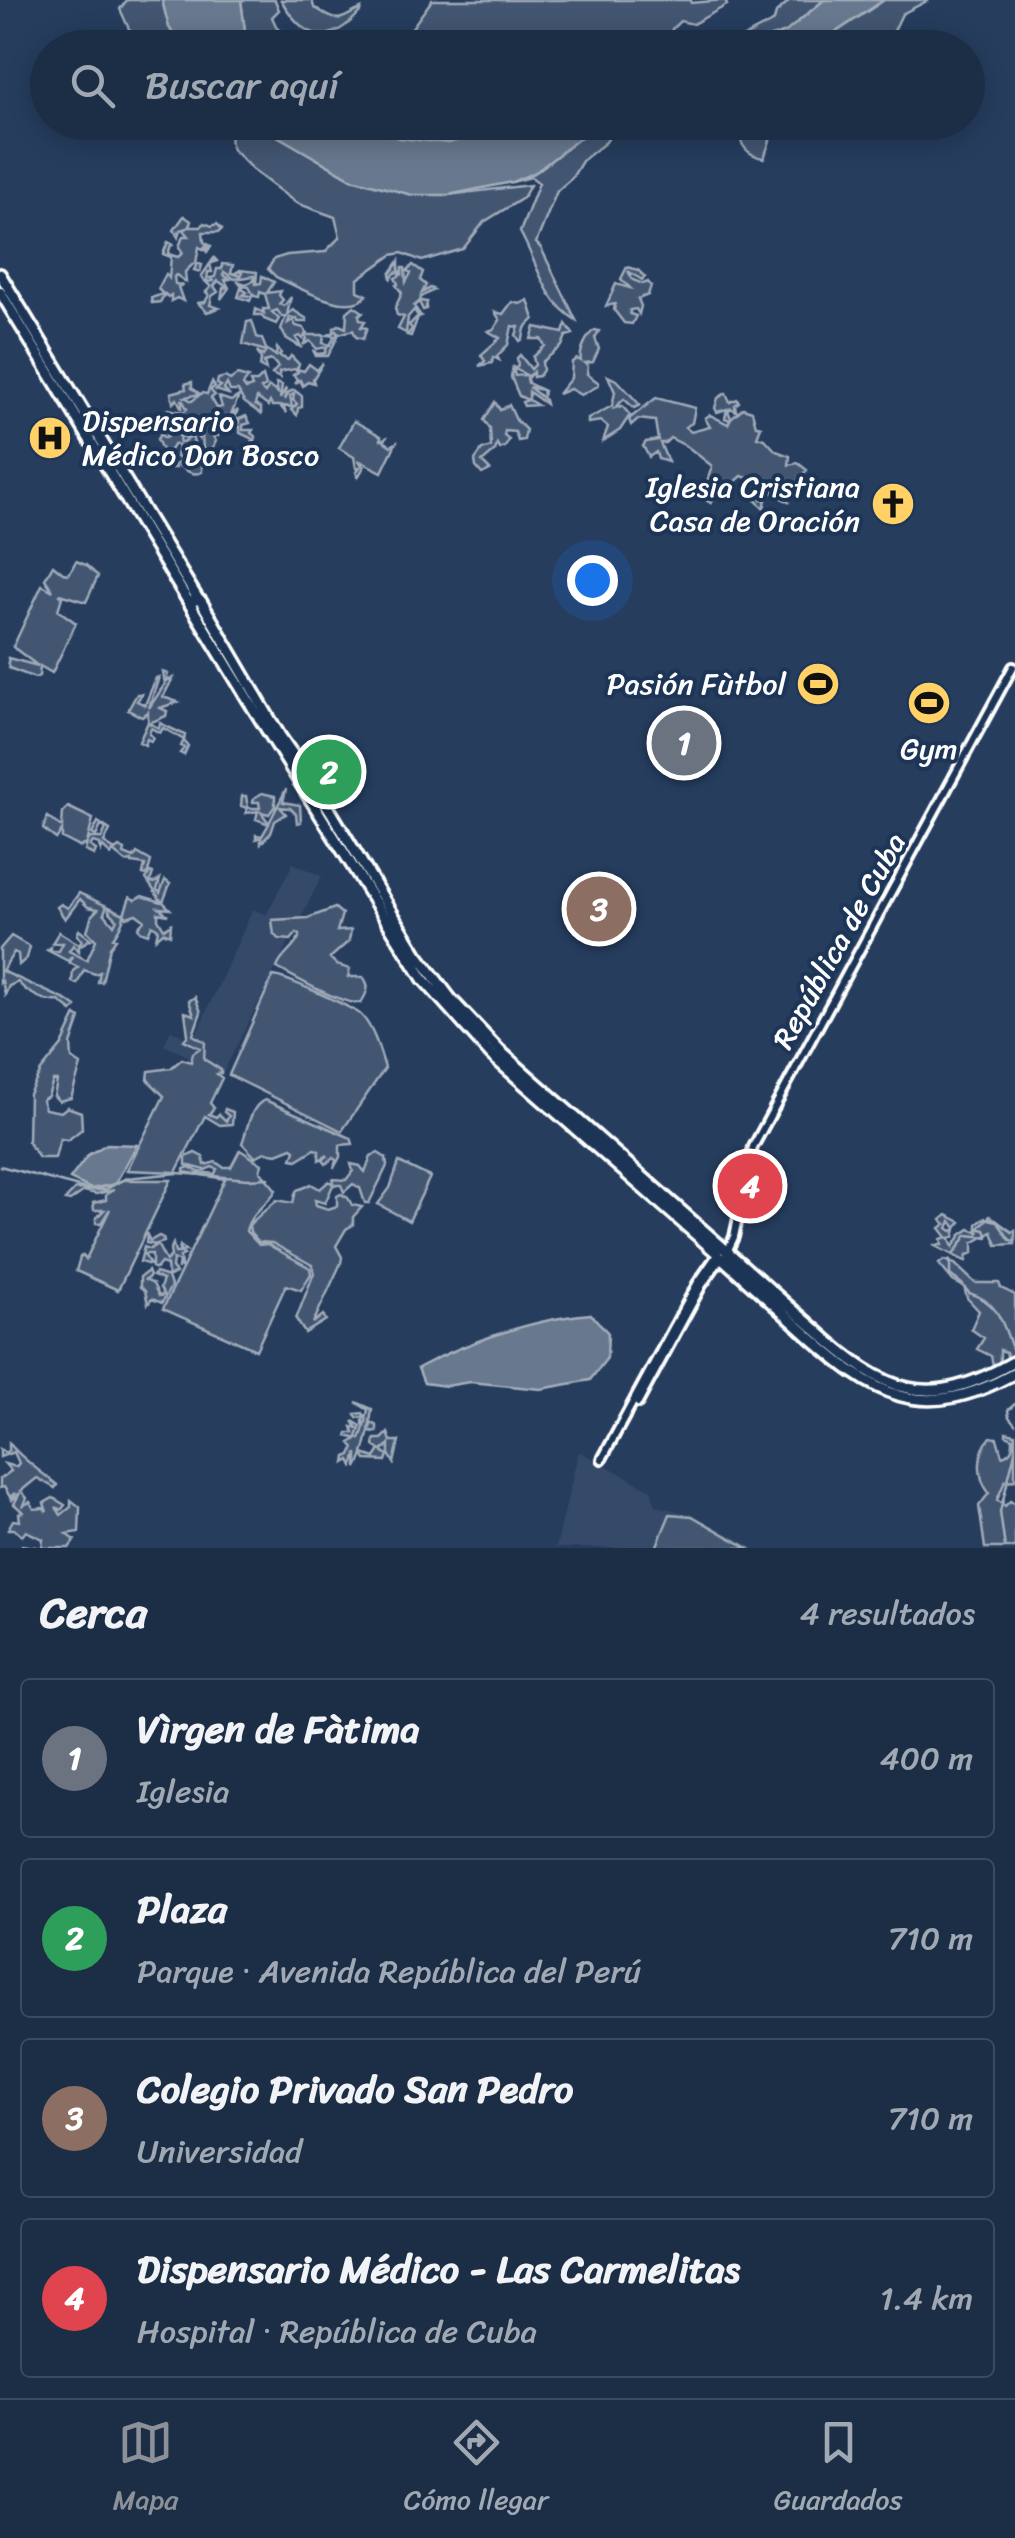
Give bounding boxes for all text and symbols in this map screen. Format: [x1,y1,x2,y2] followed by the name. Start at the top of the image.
[30,30,985,140] search box
[145,52,339,119] text: Buscar aquí
[65,58,120,113] icon: search
[82,394,319,482] place label: Dispensario Médico Don Bosco
[27,415,73,461] hospital icon: Dispensario Médico Don Bosco
[645,460,860,548] place label: Iglesia Cristiana Casa de Oración
[870,481,916,527] church icon: Iglesia Cristiana Casa de Oración
[567,555,618,606] your location
[607,657,787,711] place label: Pasión Fùtbol
[795,661,841,707] sports icon: Pasión Fùtbol
[906,680,952,726] sports icon: Gym
[652,706,716,780] pin: 1
[900,722,958,776] place label: Gym
[296,734,362,810] pin: 2
[757,822,921,1060] street label: República de Cuba
[566,872,632,946] pin: 3
[718,1148,782,1224] pin: 4
[40,1576,147,1650] text: Cerca
[800,1585,975,1642] text: 4 resultados
[137,1696,419,1763] text: Vìrgen de Fàtima
[68,1730,81,1787] text: 1
[880,1730,973,1787] text: 400 m
[137,1763,229,1820] text: Iglesia
[137,1876,227,1943] text: Plaza
[65,1910,84,1967] text: 2
[888,1910,973,1967] text: 710 m
[137,1943,641,2000] text: Parque · Avenida República del Perú
[137,2056,573,2123] text: Colegio Privado San Pedro
[66,2090,83,2147] text: 3
[888,2090,973,2147] text: 710 m
[137,2123,302,2180] text: Universidad
[137,2236,740,2303] text: Dispensario Médico - Las Carmelitas
[64,2270,85,2327] text: 4
[880,2270,973,2327] text: 1.4 km
[137,2303,537,2360] text: Hospital · República de Cuba
[113,2415,178,2524] tab: Mapa
[404,2415,548,2524] tab: Cómo llegar
[774,2415,902,2524] tab: Guardados

